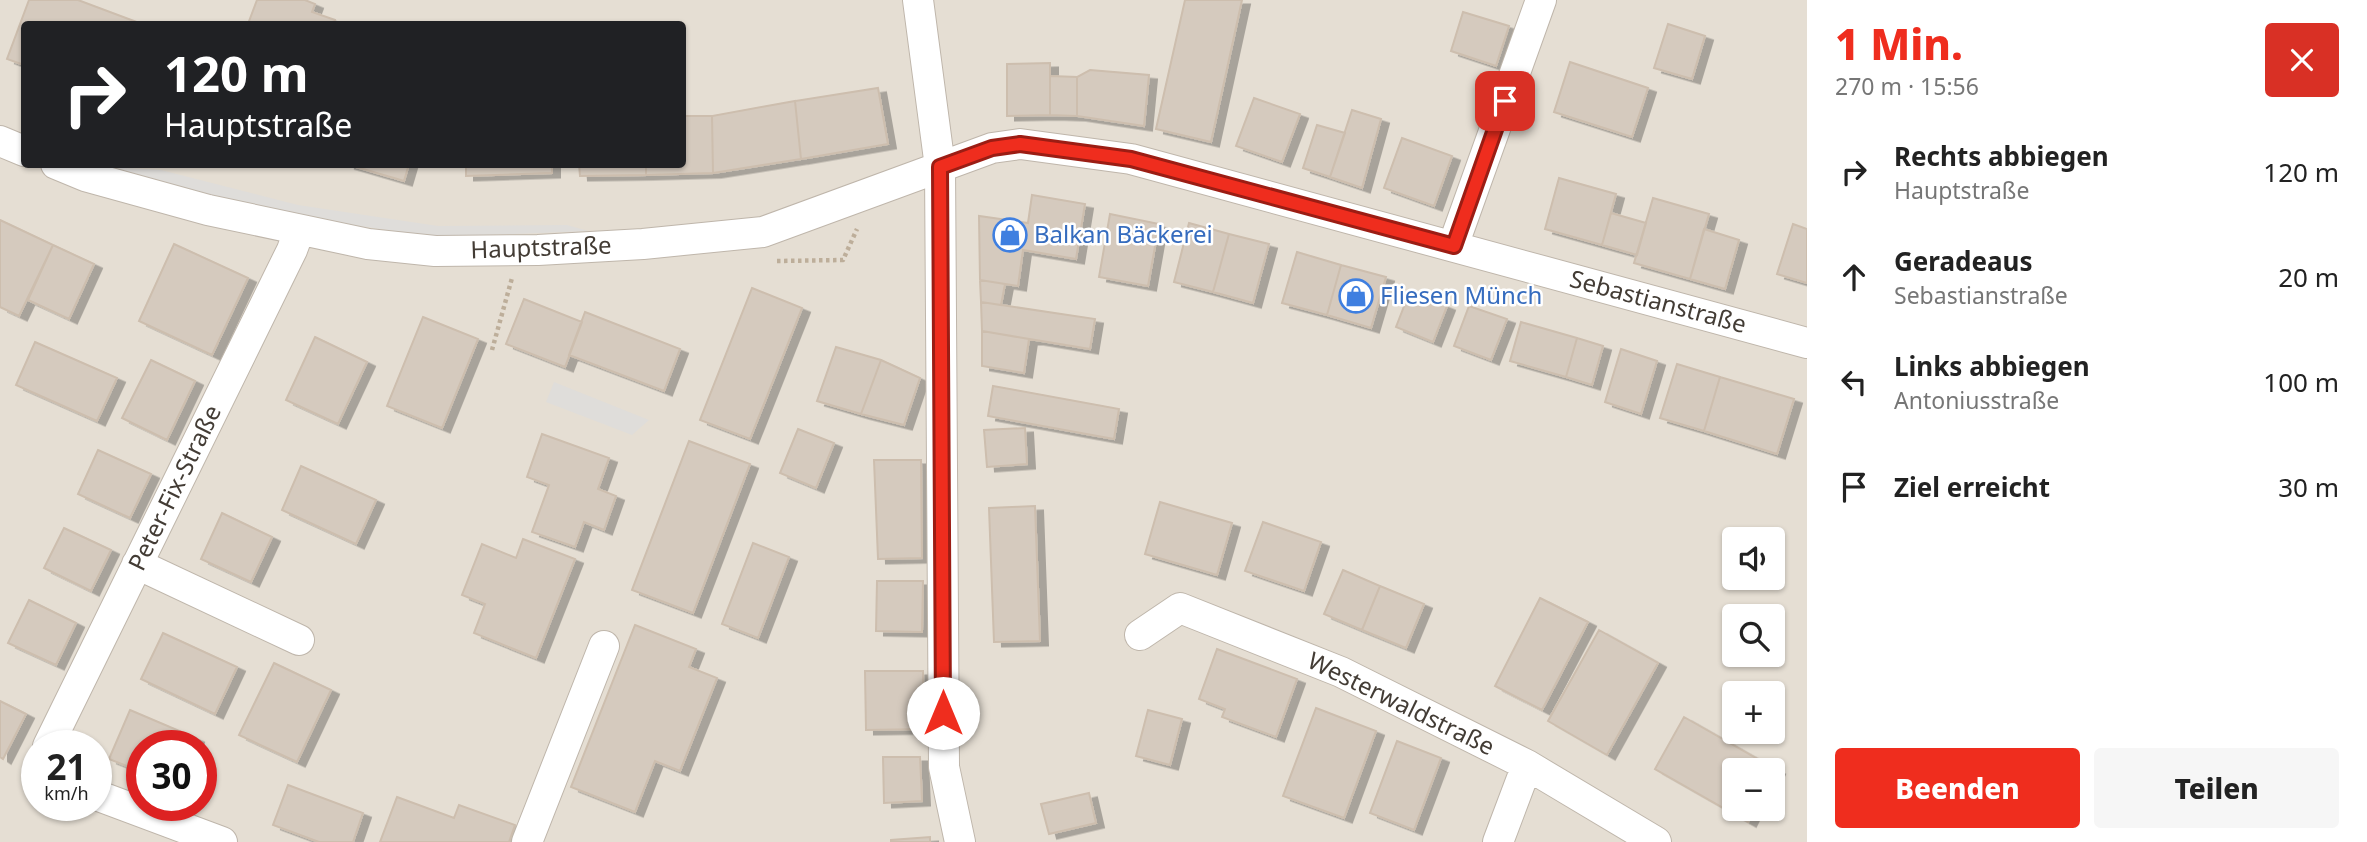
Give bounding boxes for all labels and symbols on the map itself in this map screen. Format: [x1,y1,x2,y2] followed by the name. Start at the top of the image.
[1475,71,1535,131] pin
[991,216,1029,254] shop icon: Balkan Bäckerei
[1034,217,1213,250] place label: Balkan Bäckerei
[470,228,612,265] street label: Hauptstraße
[1567,261,1750,340] street label: Sebastianstraße
[1337,277,1375,315] shop icon: Fliesen Münch
[1380,278,1542,311] place label: Fliesen Münch
[119,399,228,576] street label: Peter-Fix-Straße
[1303,643,1501,762] street label: Westerwaldstraße
[906,676,980,750] position arrow
[126,730,217,821] speed limit sign: 30

